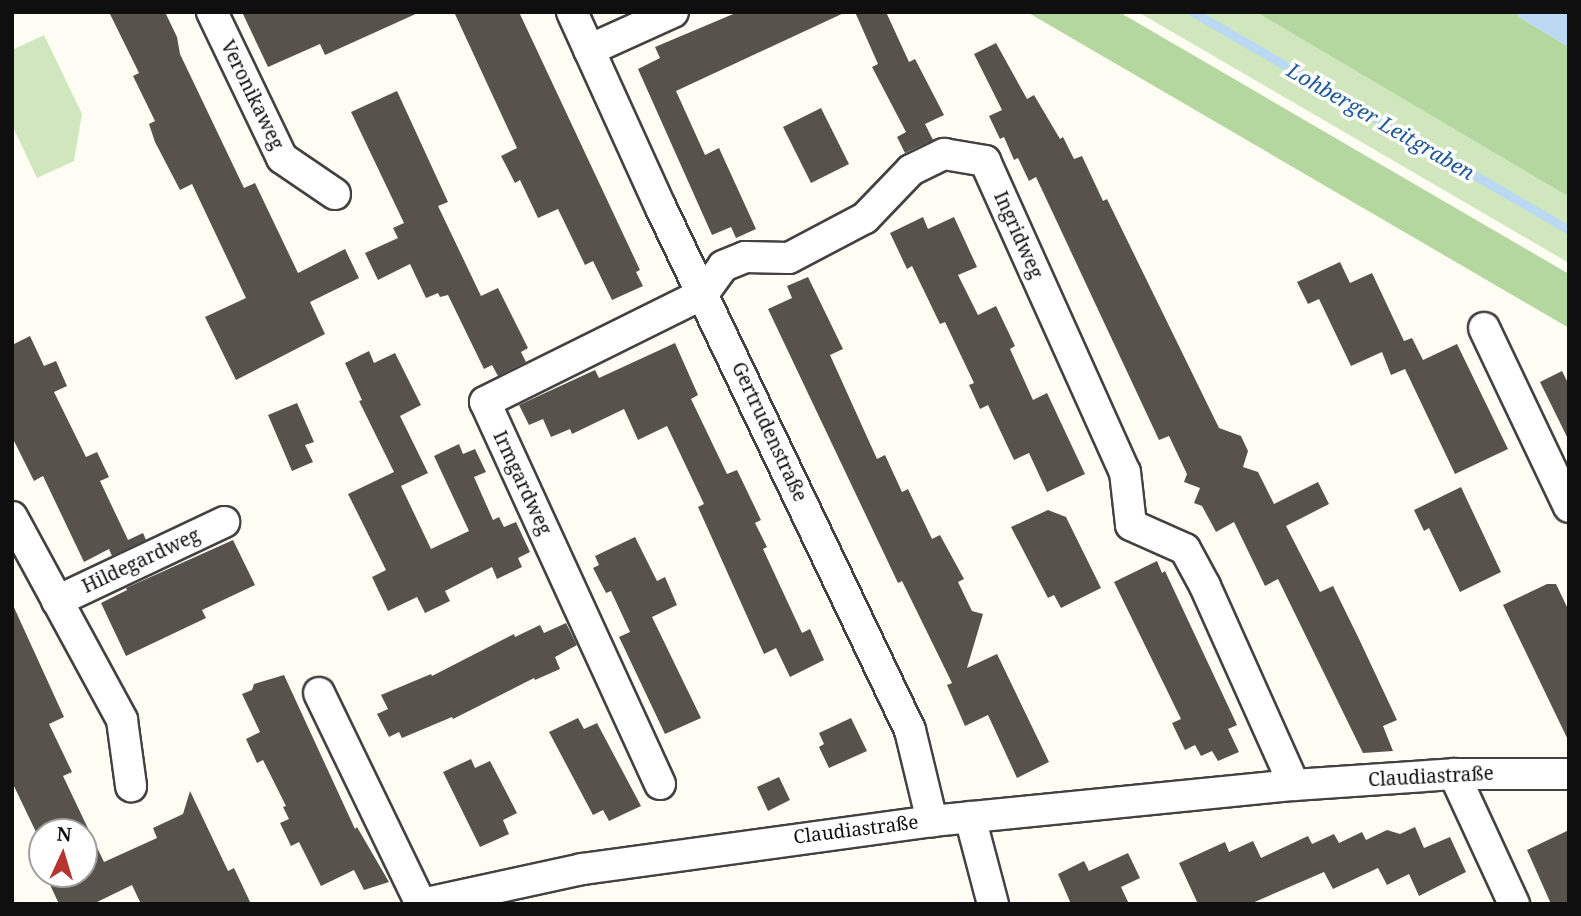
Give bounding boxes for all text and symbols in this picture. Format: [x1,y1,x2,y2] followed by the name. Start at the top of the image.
[216,37,288,153] street label: Veronikaweg
[1283,57,1479,185] water label: Lohberger Leitgraben
[989,188,1047,282] street label: Ingridweg
[727,359,811,505] street label: Gertrudenstraße
[488,427,556,539] street label: Irmgardweg
[79,524,203,598] street label: Hildegardweg
[1368,762,1494,792] street label: Claudiastraße
[792,811,920,849] street label: Claudiastraße
[28,818,98,888] north arrow
[56,821,73,848] text: N

